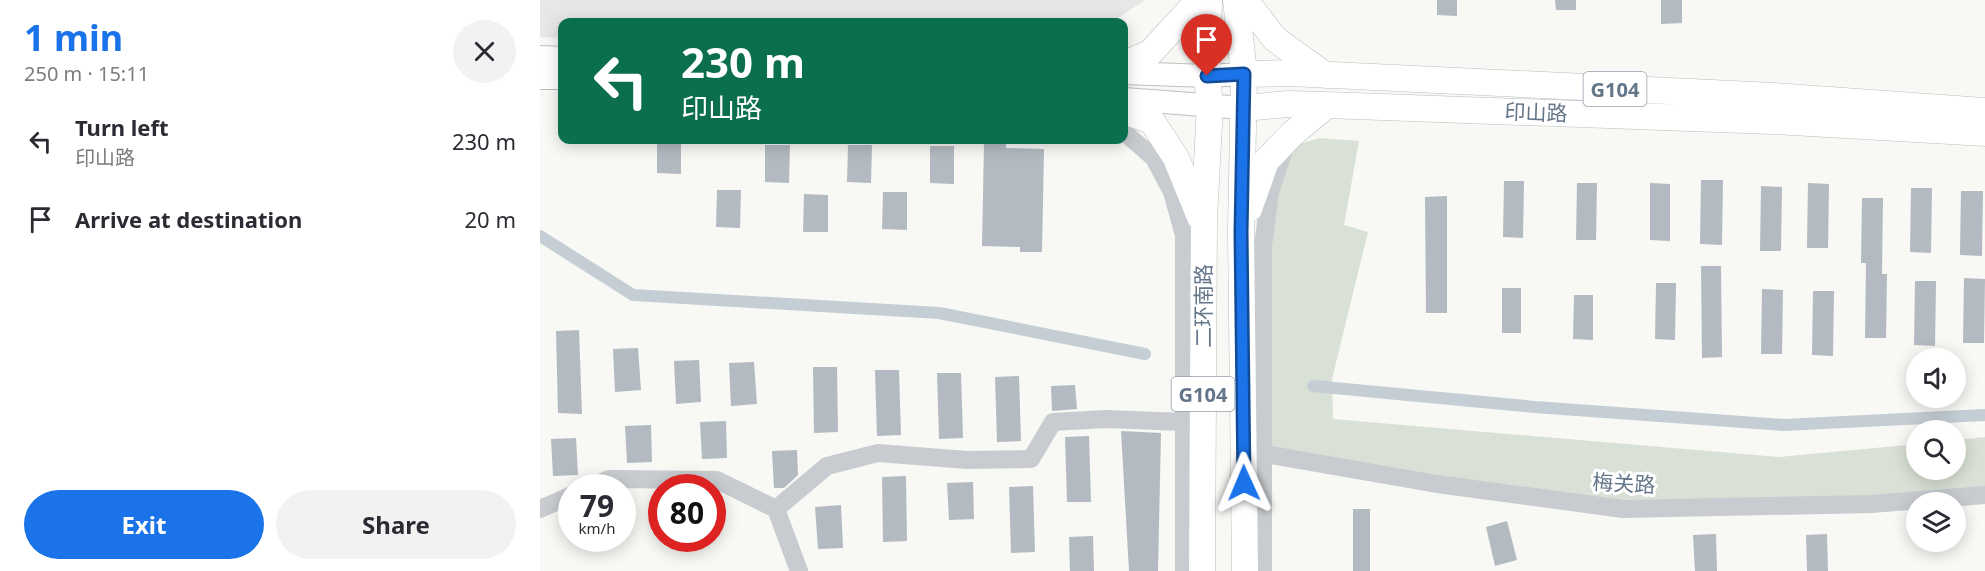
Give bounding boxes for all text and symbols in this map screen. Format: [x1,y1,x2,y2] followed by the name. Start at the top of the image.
[24,13,123,62] text: 1 min
[1181,14,1232,76] pin
[453,20,516,83] button: close
[1190,23,1223,56] icon: arrive
[681,33,805,90] text: 230 m
[582,42,660,120] icon: left
[24,60,149,87] text: 250 m · 15:11
[1584,72,1646,106] road number: G104
[681,89,762,126] text: 印山路
[1504,97,1568,127] street label: 印山路
[75,112,169,142] text: Turn left
[24,125,57,158] icon: left
[452,126,516,156] text: 230 m
[75,144,135,171] text: 印山路
[24,203,57,236] icon: arrive
[75,204,302,234] text: Arrive at destination
[465,204,516,234] text: 20 m
[1189,264,1217,348] street label: 二环南路
[1906,348,1966,552] map controls
[1906,348,1966,408] button: sound
[1172,377,1234,411] road number: G104
[1906,420,1966,480] button: search
[1212,451,1276,515] position arrow
[1592,467,1656,499] street label: 梅关路
[648,474,726,552] speed limit sign: 80
[580,485,614,526] text: 79
[24,490,264,559] button: Exit
[276,490,516,559] button: Share
[1906,492,1966,552] button: layers
[579,518,615,538] text: km/h

